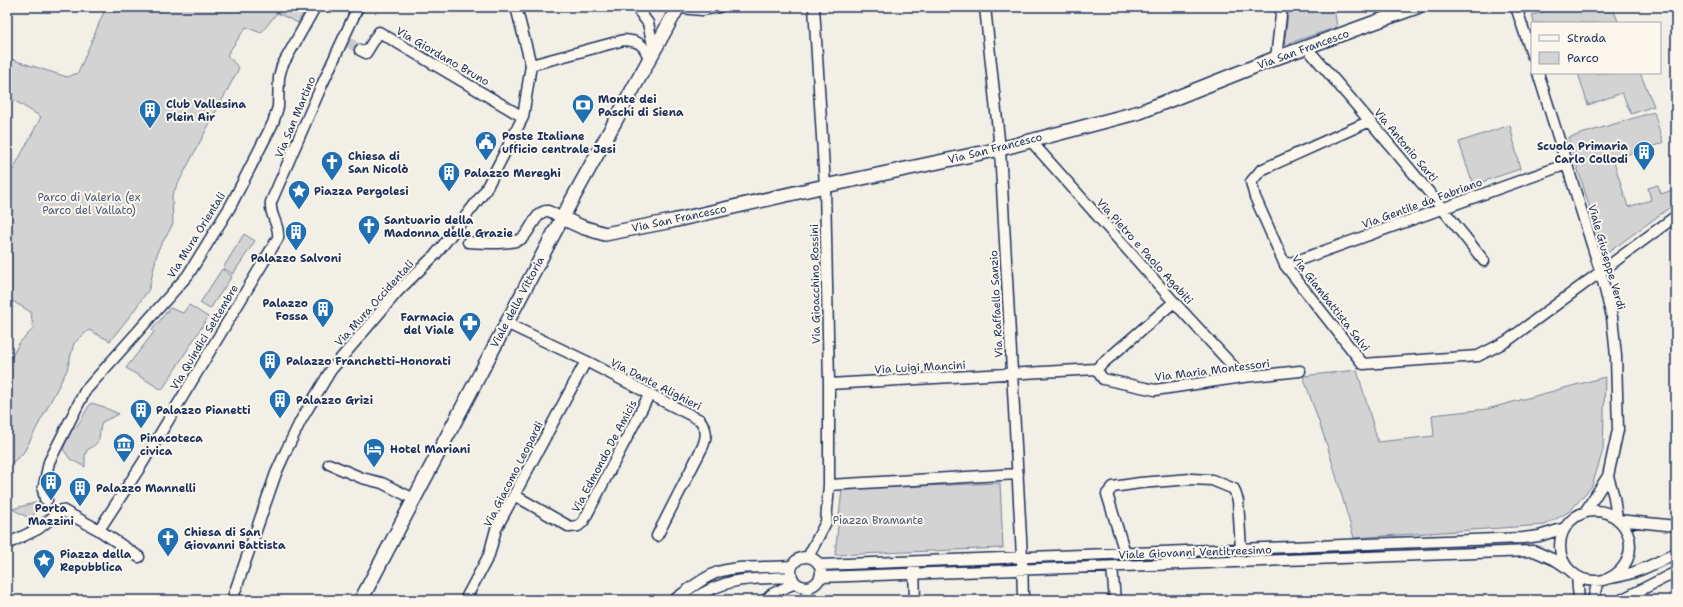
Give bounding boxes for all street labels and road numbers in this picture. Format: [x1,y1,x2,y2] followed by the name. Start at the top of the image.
[393,24,492,89] street label: Via Giordano Bruno
[1255,26,1351,73] street label: Via San Francesco
[272,74,320,160] street label: Via San Martino
[1370,105,1441,185] street label: Via Antonio Sarti
[946,129,1044,167] street label: Via San Francesco
[1360,175,1485,232] street label: Via Gentile da Fabriano
[164,189,229,281] street label: Via Mura Orientali
[1093,195,1196,307] street label: Via Pietro e Paolo Agabiti
[630,201,728,236] street label: Via San Francesco
[1584,203,1629,312] street label: Viale Giuseppe Verdi
[807,224,824,344] street label: Via Gioacchino Rossini
[986,249,1007,358] street label: Via Raffaello Sanzio
[1288,252,1373,355] street label: Via Giambattista Salvi
[487,254,548,350] street label: Viale della Vittoria
[331,257,417,350] street label: Via Mura Occidentali
[167,282,242,393] street label: Via Quindici Settembre
[608,355,704,414] street label: Via Dante Alighieri
[1154,356,1270,385] street label: Via Maria Montessori
[874,358,966,377] street label: Via Luigi Mancini
[568,397,640,515] street label: Via Edmondo De Amicis
[480,419,547,530] street label: Via Giacomo Leopardi
[1118,542,1272,563] street label: Viale Giovanni Ventitreesimo

